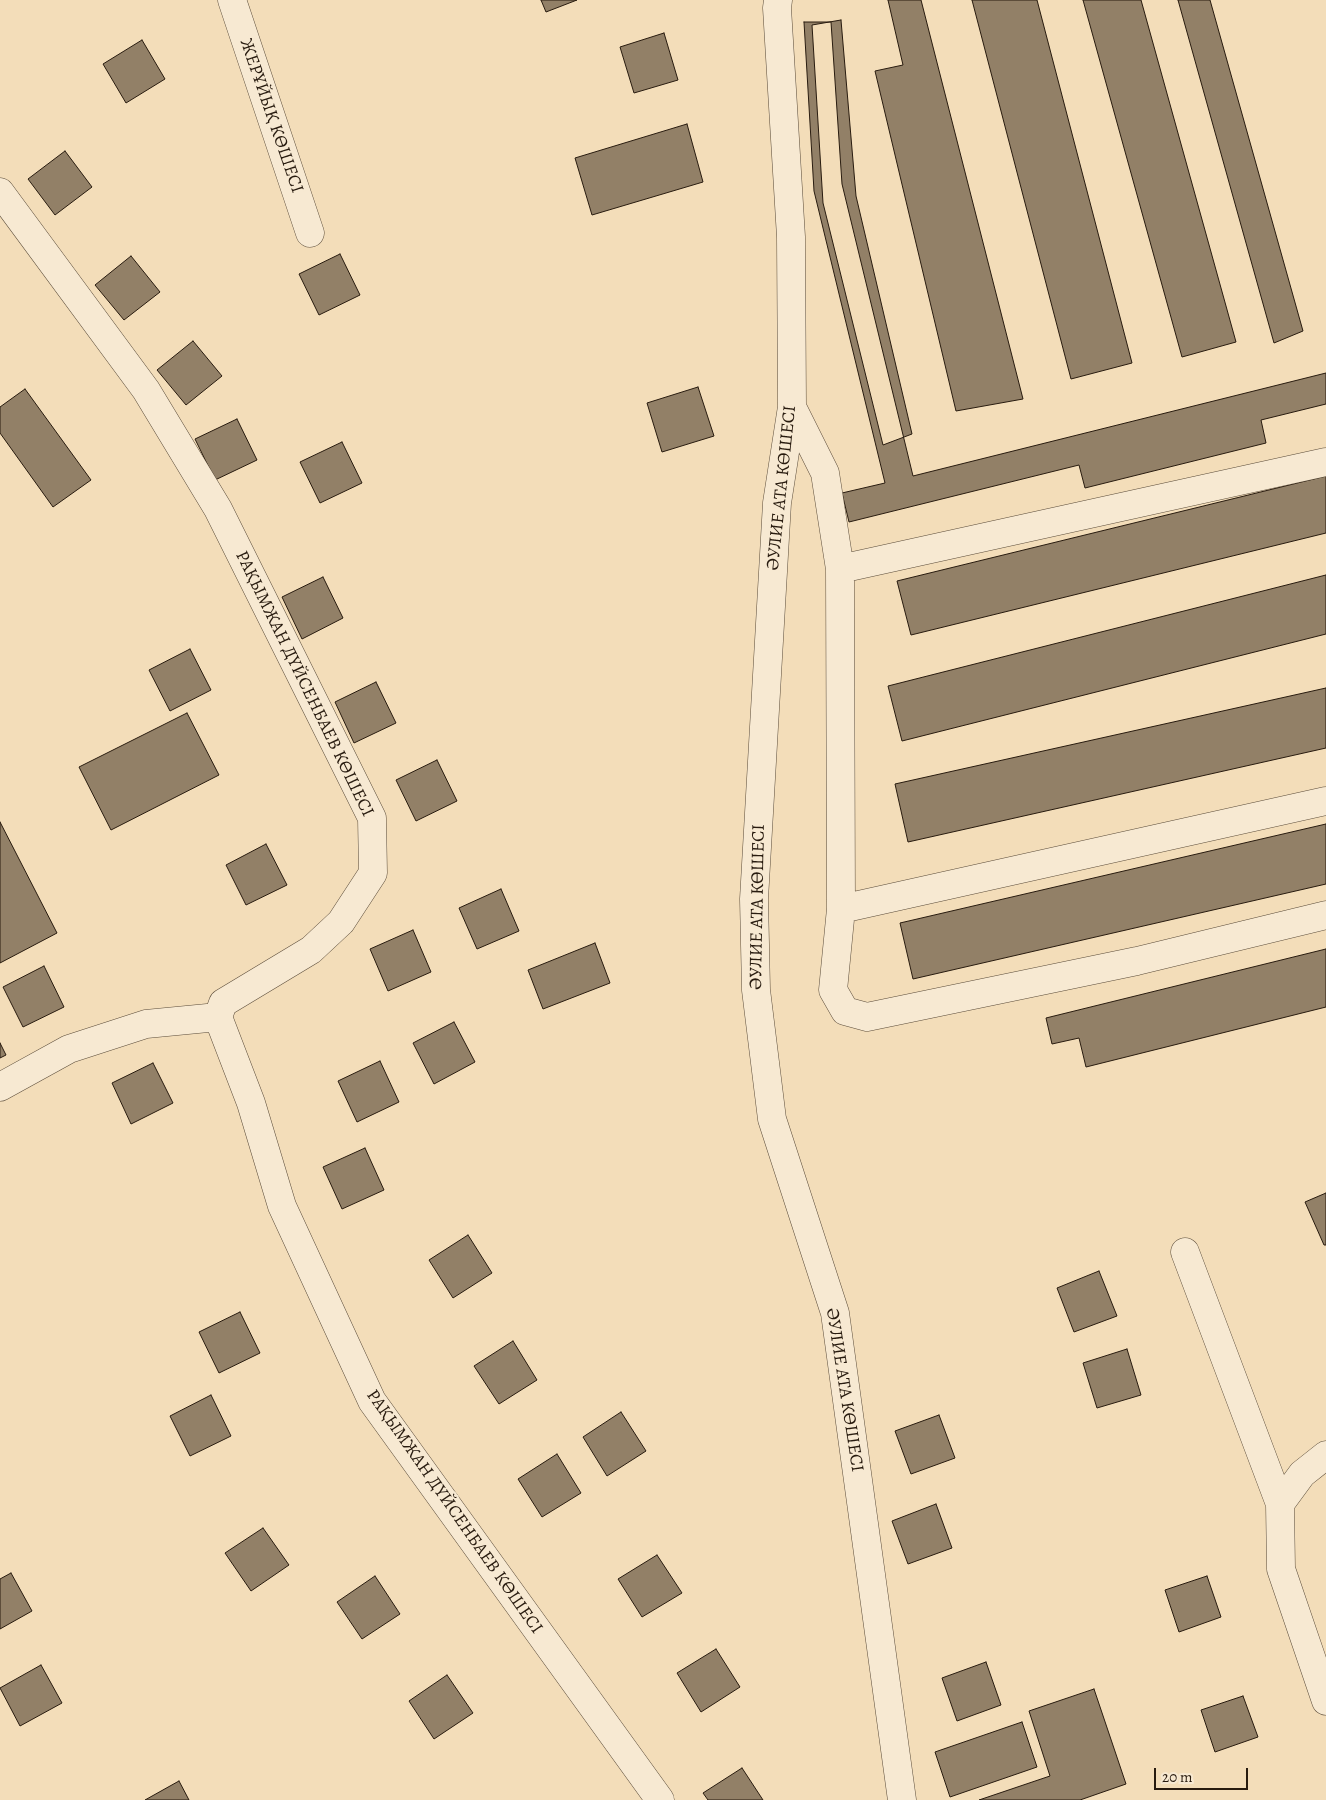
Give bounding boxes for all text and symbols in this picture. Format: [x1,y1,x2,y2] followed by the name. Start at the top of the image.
[234,36,308,196] street label: ЖЕРҰЙЫҚ КӨШЕСІ
[763,405,801,571] street label: ӘУЛИЕ АТА КӨШЕСІ
[230,548,378,820] street label: РАҚЫМЖАН ДҮЙСЕНБАЕВ КӨШЕСІ
[746,824,770,990] street label: ӘУЛИЕ АТА КӨШЕСІ
[820,1307,868,1473] street label: ӘУЛИЕ АТА КӨШЕСІ
[361,1386,547,1638] street label: РАҚЫМЖАН ДҮЙСЕНБАЕВ КӨШЕСІ
[1156,1758,1250,1790] scale bar
[1162,1767,1193,1787] text: 20 m

